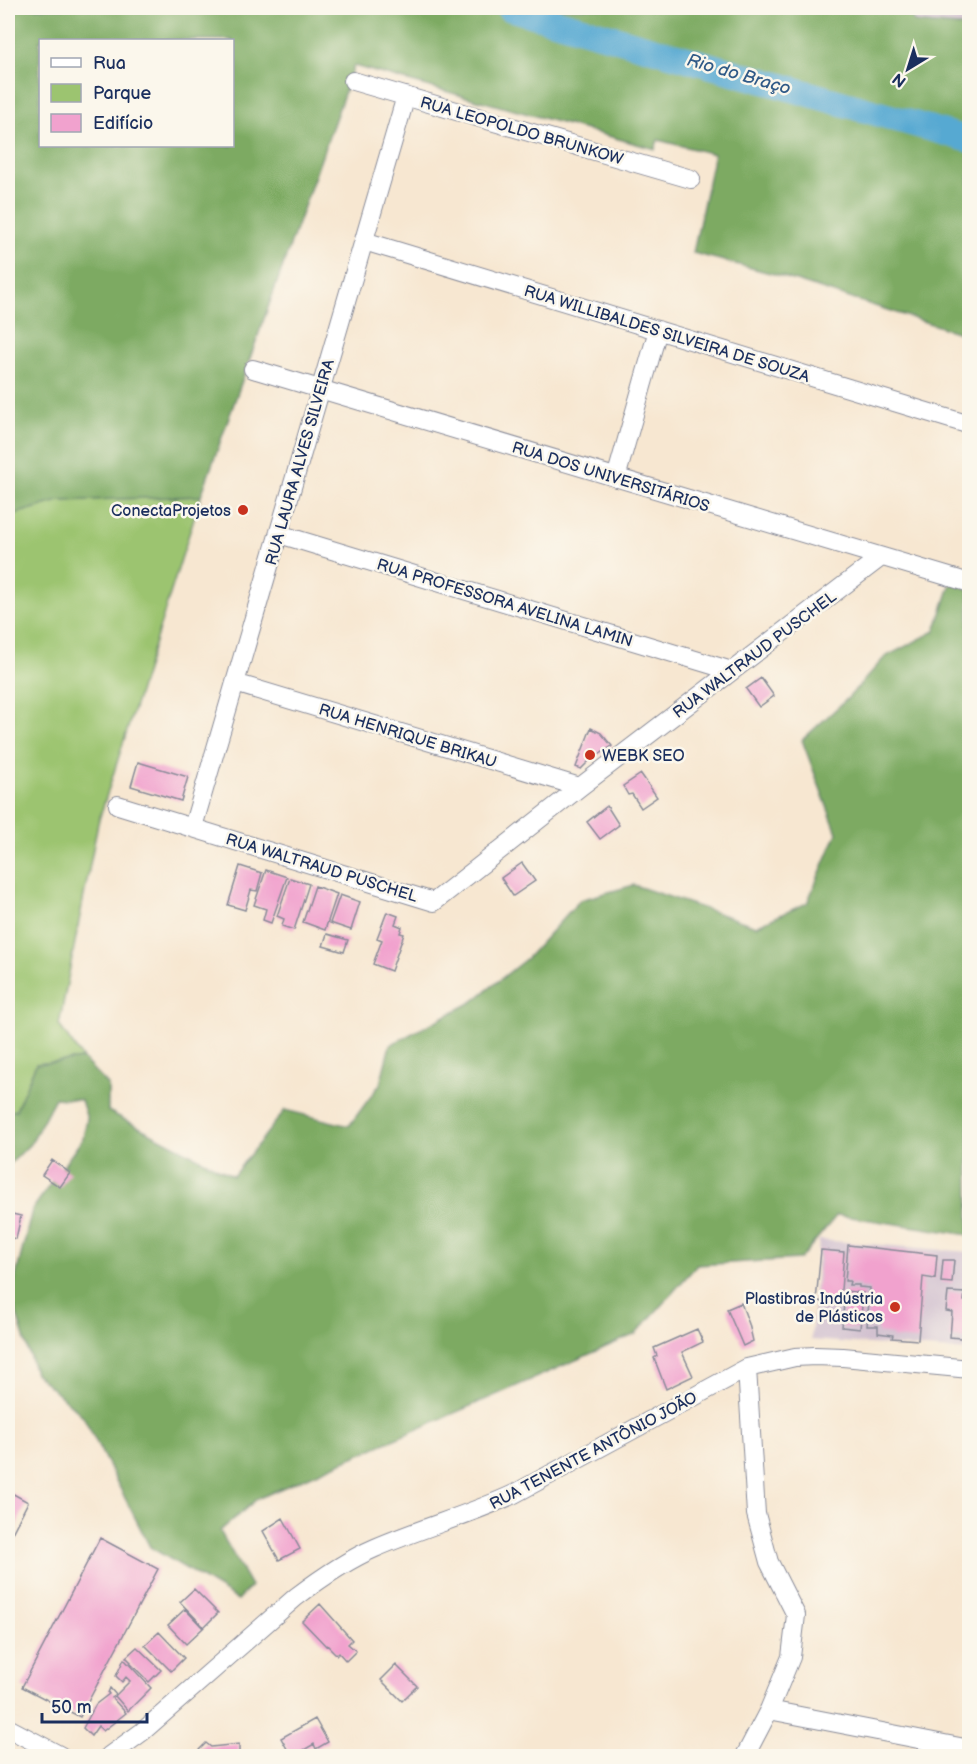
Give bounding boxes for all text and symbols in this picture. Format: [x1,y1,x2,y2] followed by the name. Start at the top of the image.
[39,39,234,147] legend
[878,39,938,99] north arrow
[685,50,793,99] water label: Rio do Braço
[93,53,126,74] text: Rua
[889,68,910,91] text: N
[93,83,151,104] text: Parque
[418,93,626,170] street label: RUA LEOPOLDO BRUNKOW
[93,113,153,134] text: Edifício
[522,282,812,387] street label: RUA WILLIBALDES SILVEIRA DE SOUZA
[262,357,339,568] street label: RUA LAURA ALVES SILVEIRA
[509,436,712,517] street label: RUA DOS UNIVERSITÁRIOS
[111,502,231,521] place label: ConectaProjetos
[236,503,250,517] marker: ConectaProjetos
[374,555,635,651] street label: RUA PROFESSORA AVELINA LAMIN
[670,587,841,723] street label: RUA WALTRAUD PUSCHEL
[316,700,499,773] street label: RUA HENRIQUE BRIKAU
[602,747,685,766] place label: WEBK SEO
[583,748,597,762] marker: WEBK SEO
[223,830,420,907] street label: RUA WALTRAUD PUSCHEL
[745,1290,883,1327] place label: Plastibras Indústria de Plásticos
[888,1300,902,1314] marker: Plastibras Indústria de Plásticos
[486,1387,701,1514] street label: RUA TENENTE ANTÔNIO JOÃO
[42,1686,147,1724] scale bar
[51,1697,92,1718] text: 50 m

